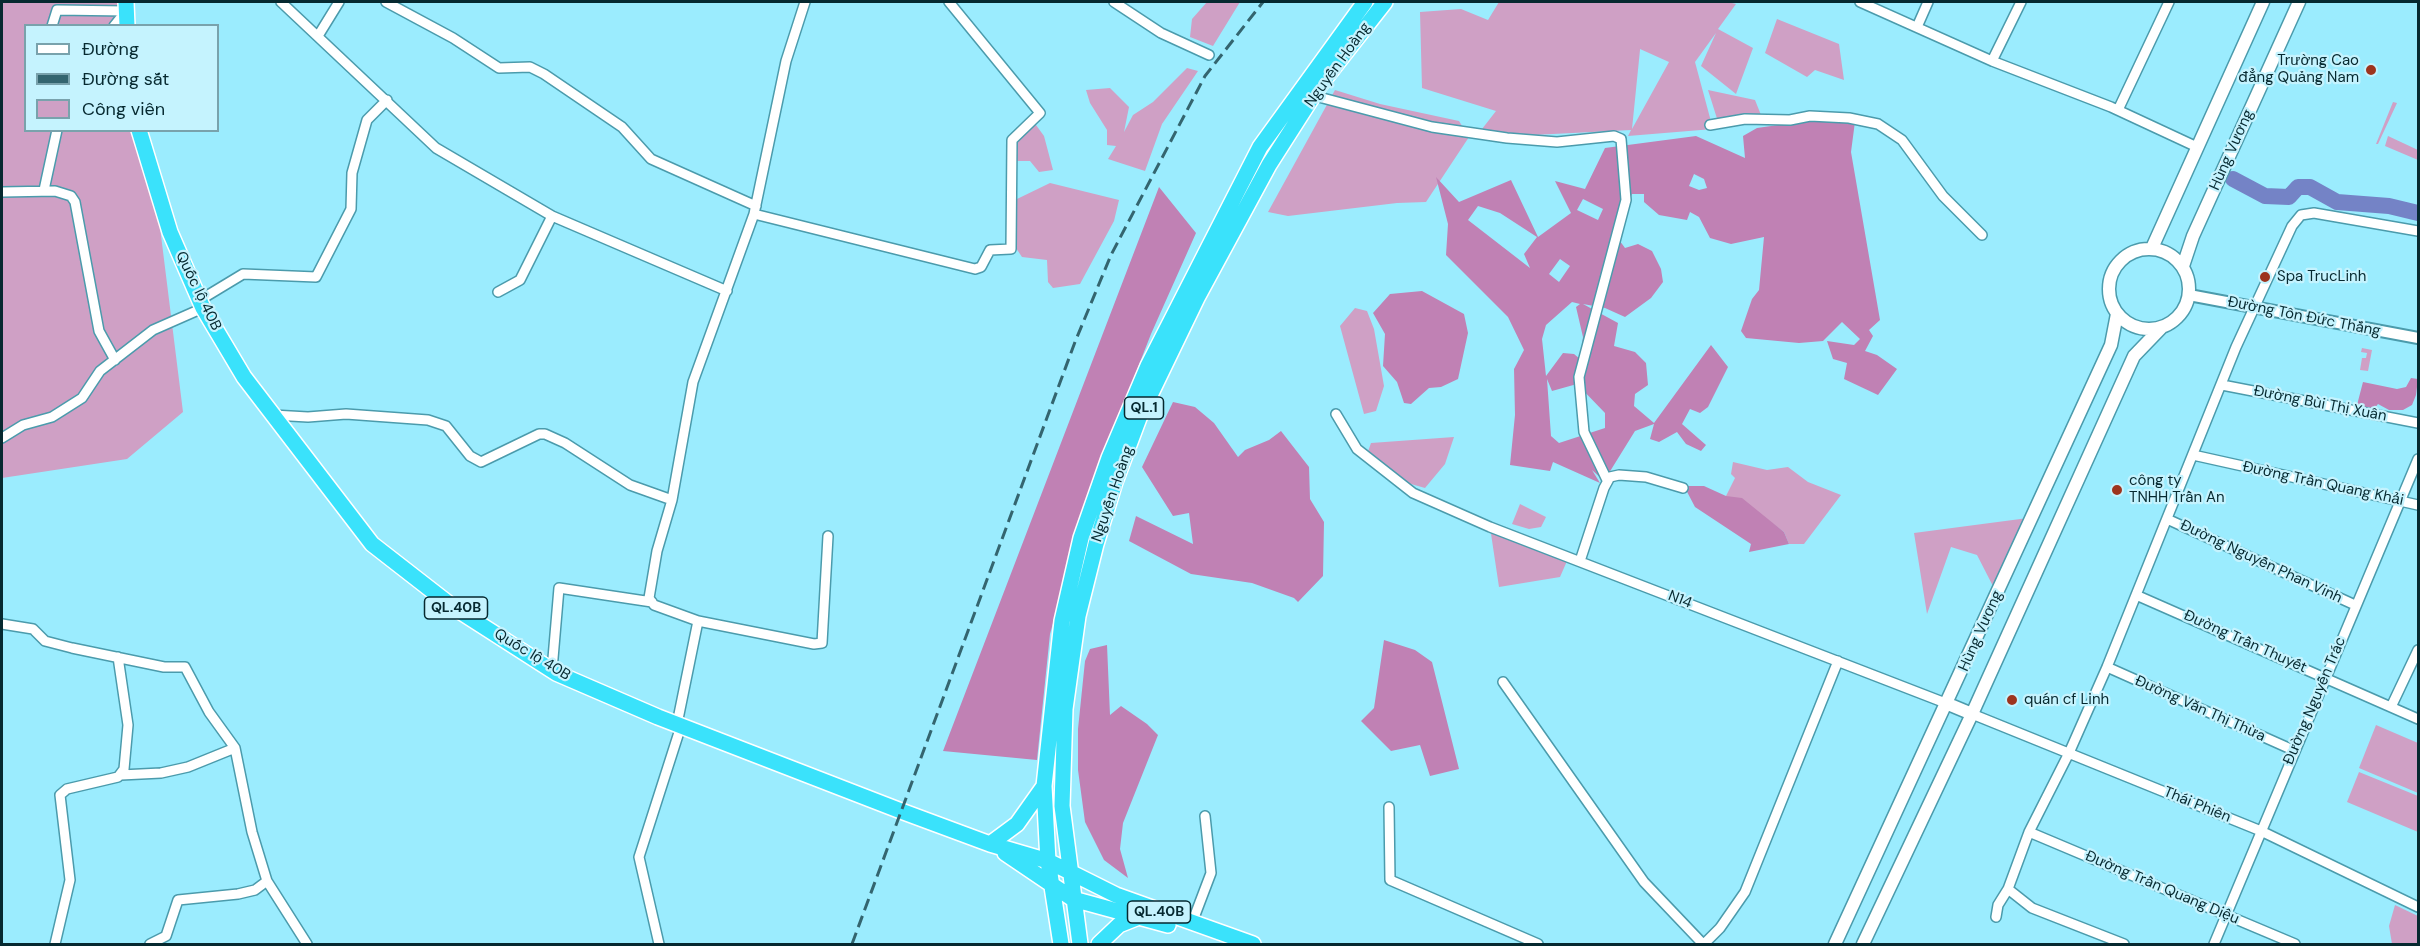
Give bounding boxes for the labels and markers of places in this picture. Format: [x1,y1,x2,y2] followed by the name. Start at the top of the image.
[2238,52,2359,87] place label: Trường Cao đẳng Quảng Nam
[2364,63,2378,77] marker: Trường Cao đẳng Quảng Nam
[2277,268,2366,286] place label: Spa TrucLinh
[2258,270,2272,284] marker: Spa TrucLinh
[2129,472,2225,507] place label: công ty TNHH Trần An
[2110,483,2124,497] marker: công ty TNHH Trần An
[2024,691,2109,709] place label: quán cf Linh
[2005,693,2019,707] marker: quán cf Linh

